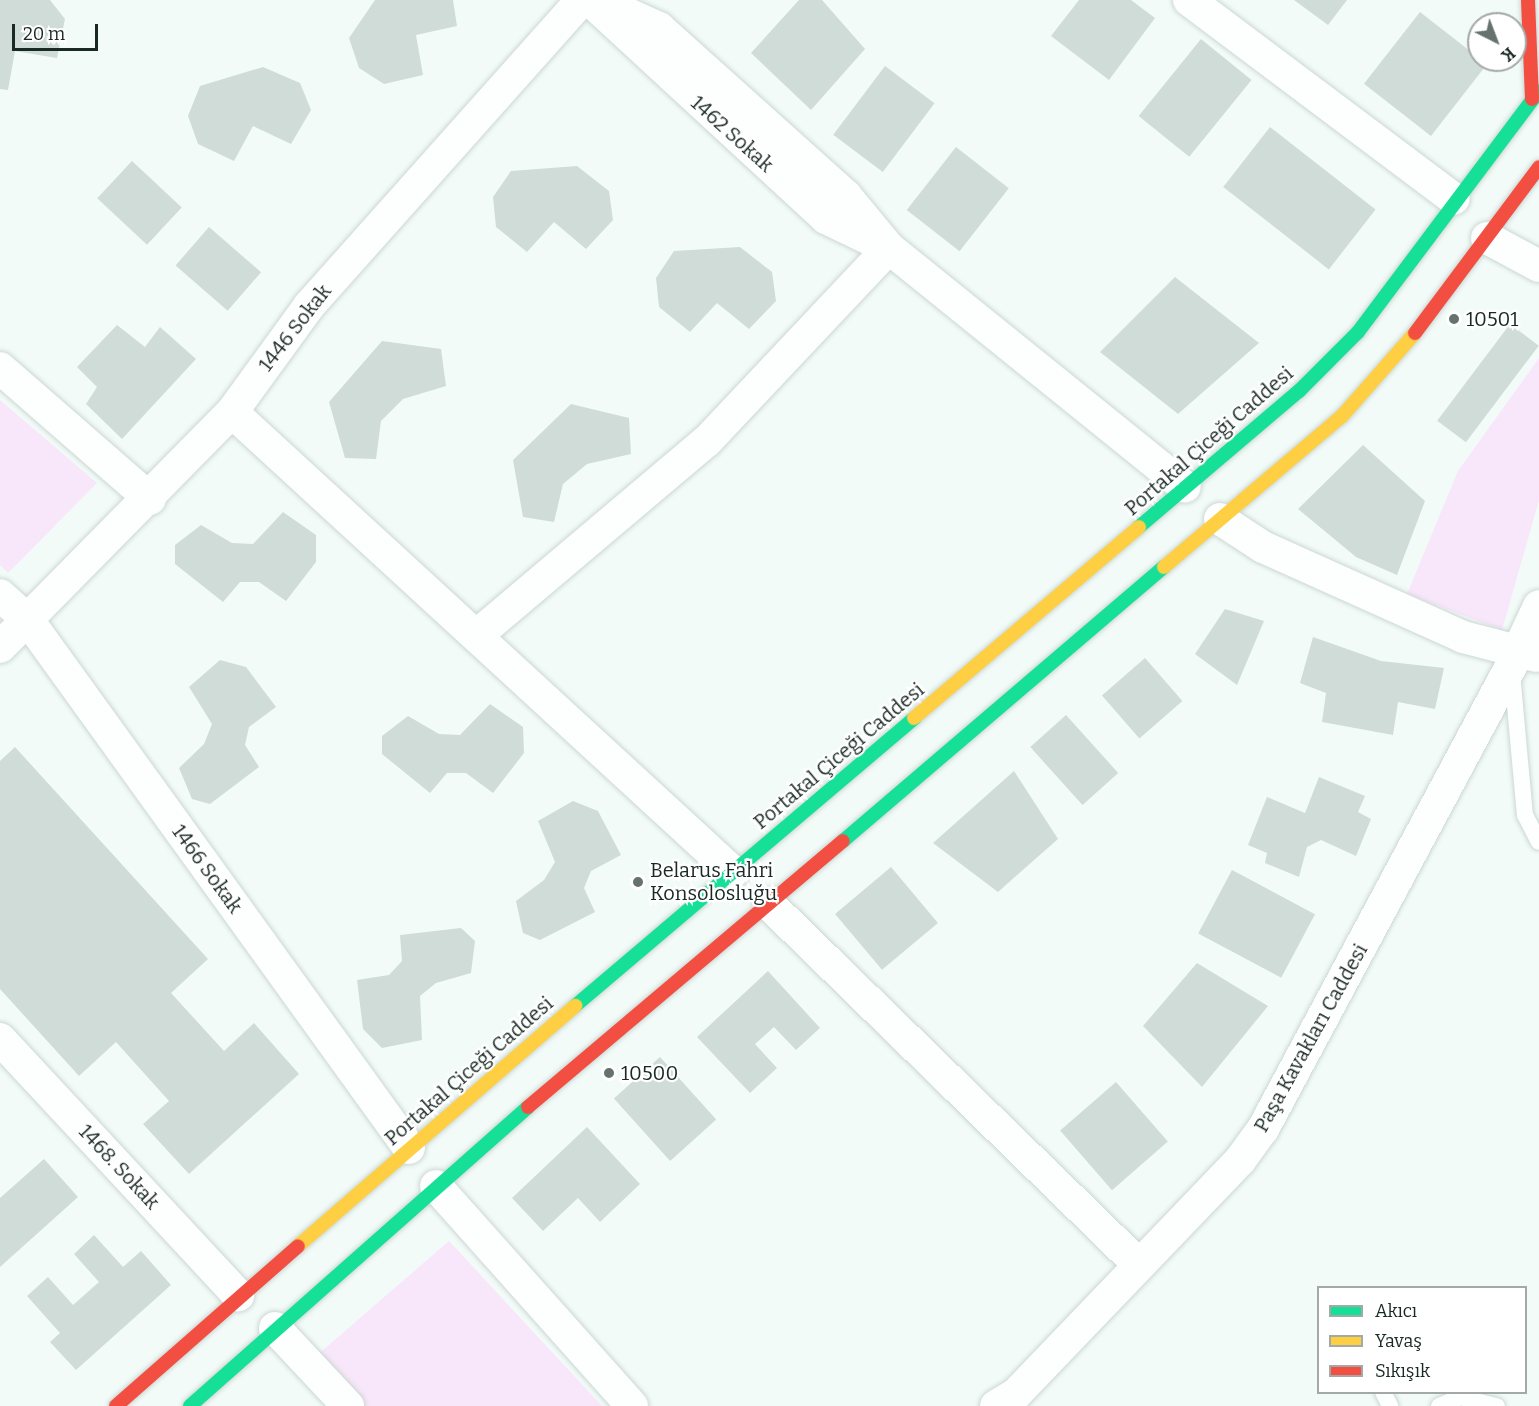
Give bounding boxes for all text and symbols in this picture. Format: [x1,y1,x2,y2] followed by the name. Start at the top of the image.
[15,12,100,50] scale bar
[1467,12,1527,72] north arrow
[23,23,65,45] text: 20 m
[1497,43,1519,65] text: K
[686,91,778,177] street label: 1462 Sokak
[254,280,336,376] street label: 1446 Sokak
[1466,307,1518,331] place label: 10501
[1447,312,1461,326] marker: 10501
[1120,361,1298,521] street label: Portakal Çiceği Caddesi
[749,678,929,834] street label: Portakal Çiceği Caddesi
[167,820,247,918] street label: 1466 Sokak
[650,858,777,905] place label: Belarus Fahri Konsolosluğu
[631,875,645,889] marker: Belarus Fahri Konsolosluğu
[1249,940,1373,1136] street label: Paşa Kavakları Caddesi
[380,991,558,1151] street label: Portakal Çiceği Caddesi
[621,1061,678,1085] place label: 10500
[602,1066,616,1080] marker: 10500
[74,1120,164,1214] street label: 1468. Sokak
[1317,1286,1527,1394] legend
[1375,1300,1417,1322] text: Akıcı
[1375,1330,1422,1352] text: Yavaş
[1375,1360,1430,1382] text: Sıkışık

